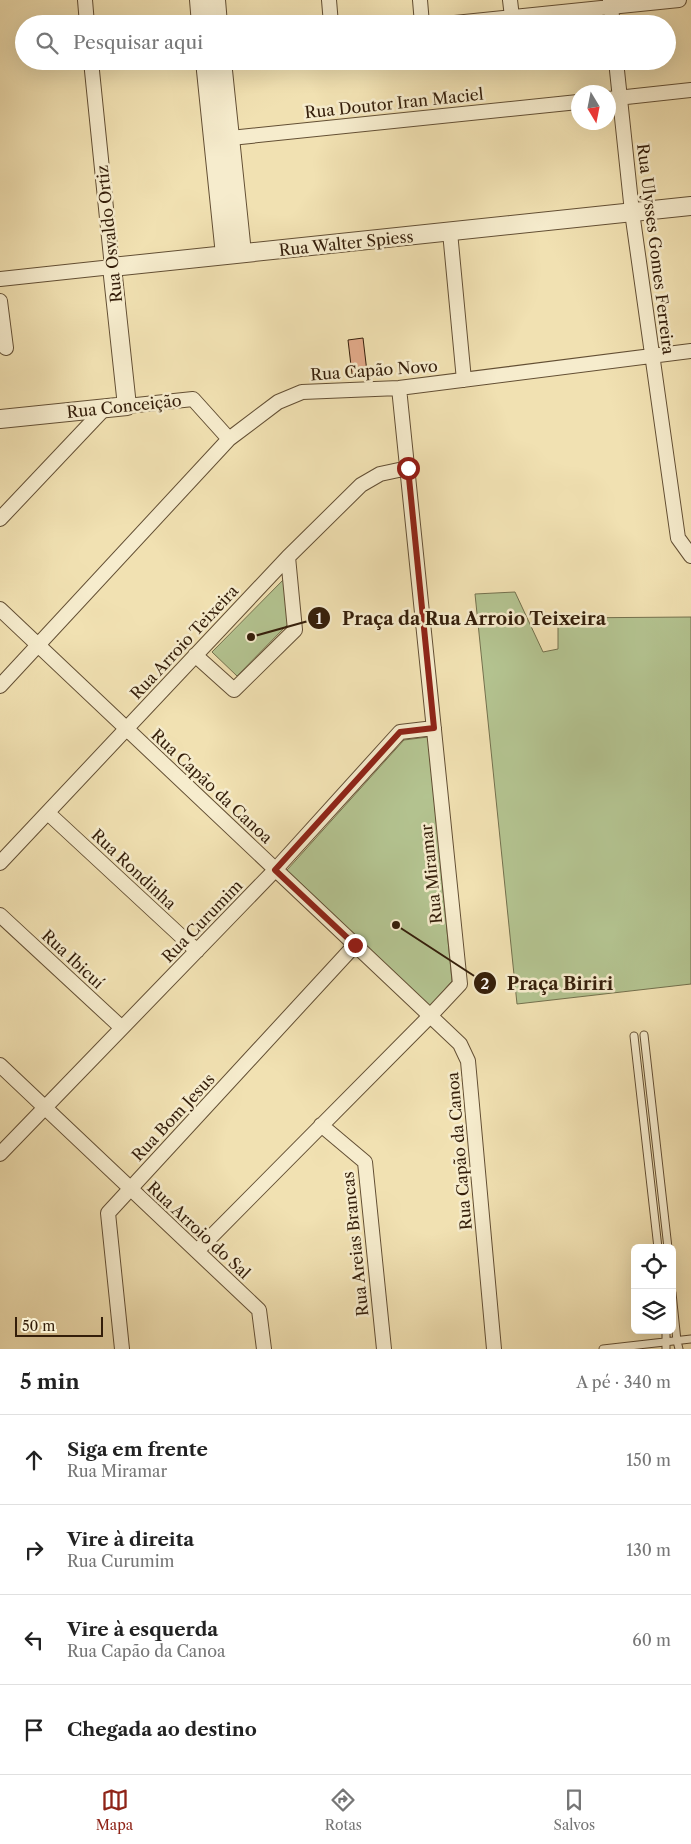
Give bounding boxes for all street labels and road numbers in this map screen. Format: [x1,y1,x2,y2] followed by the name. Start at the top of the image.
[304,84,485,122] street label: Rua Doutor Iran Maciel
[633,142,679,356] street label: Rua Ulysses Gomes Ferreira
[92,164,126,304] street label: Rua Osvaldo Ortiz
[278,226,414,260] street label: Rua Walter Spiess
[310,356,438,384] street label: Rua Capão Novo
[66,390,183,422] street label: Rua Conceição
[126,580,243,703] street label: Rua Arroio Teixeira
[147,725,277,848] street label: Rua Capão da Canoa
[416,823,446,925] street label: Rua Miramar
[87,825,181,914] street label: Rua Rondinha
[157,875,247,967] street label: Rua Curumim
[38,925,108,993] street label: Rua Ibicuí
[127,1069,219,1165] street label: Rua Bom Jesus
[442,1071,476,1231] street label: Rua Capão da Canoa
[337,1171,373,1317] street label: Rua Areias Brancas
[143,1177,255,1283] street label: Rua Arroio do Sal

